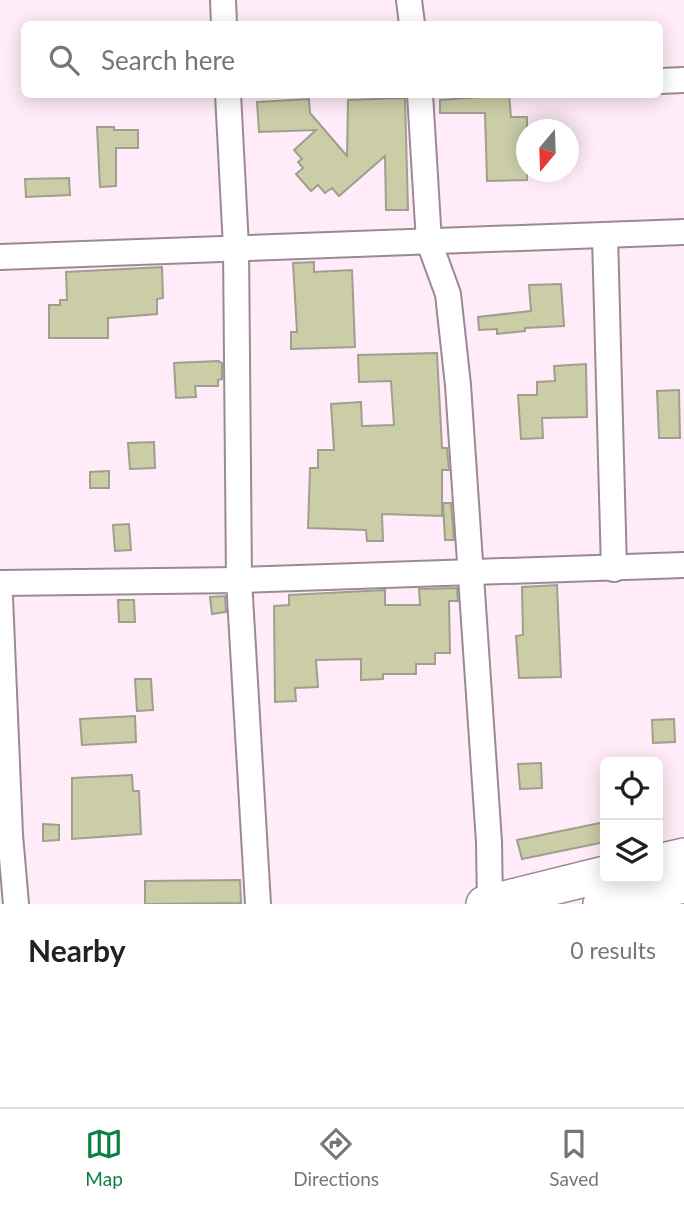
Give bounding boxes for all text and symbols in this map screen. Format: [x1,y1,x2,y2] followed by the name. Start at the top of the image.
[21,21,663,98] search box
[45,41,83,79] icon: search
[101,44,235,76] text: Search here
[516,119,579,182] north arrow
[600,757,663,883] map controls
[600,757,663,820] button: locate
[600,820,663,883] button: layers
[28,932,126,968] text: Nearby
[570,936,656,964] text: 0 results
[85,1125,123,1190] tab: Map
[293,1125,379,1190] tab: Directions
[549,1125,599,1190] tab: Saved

